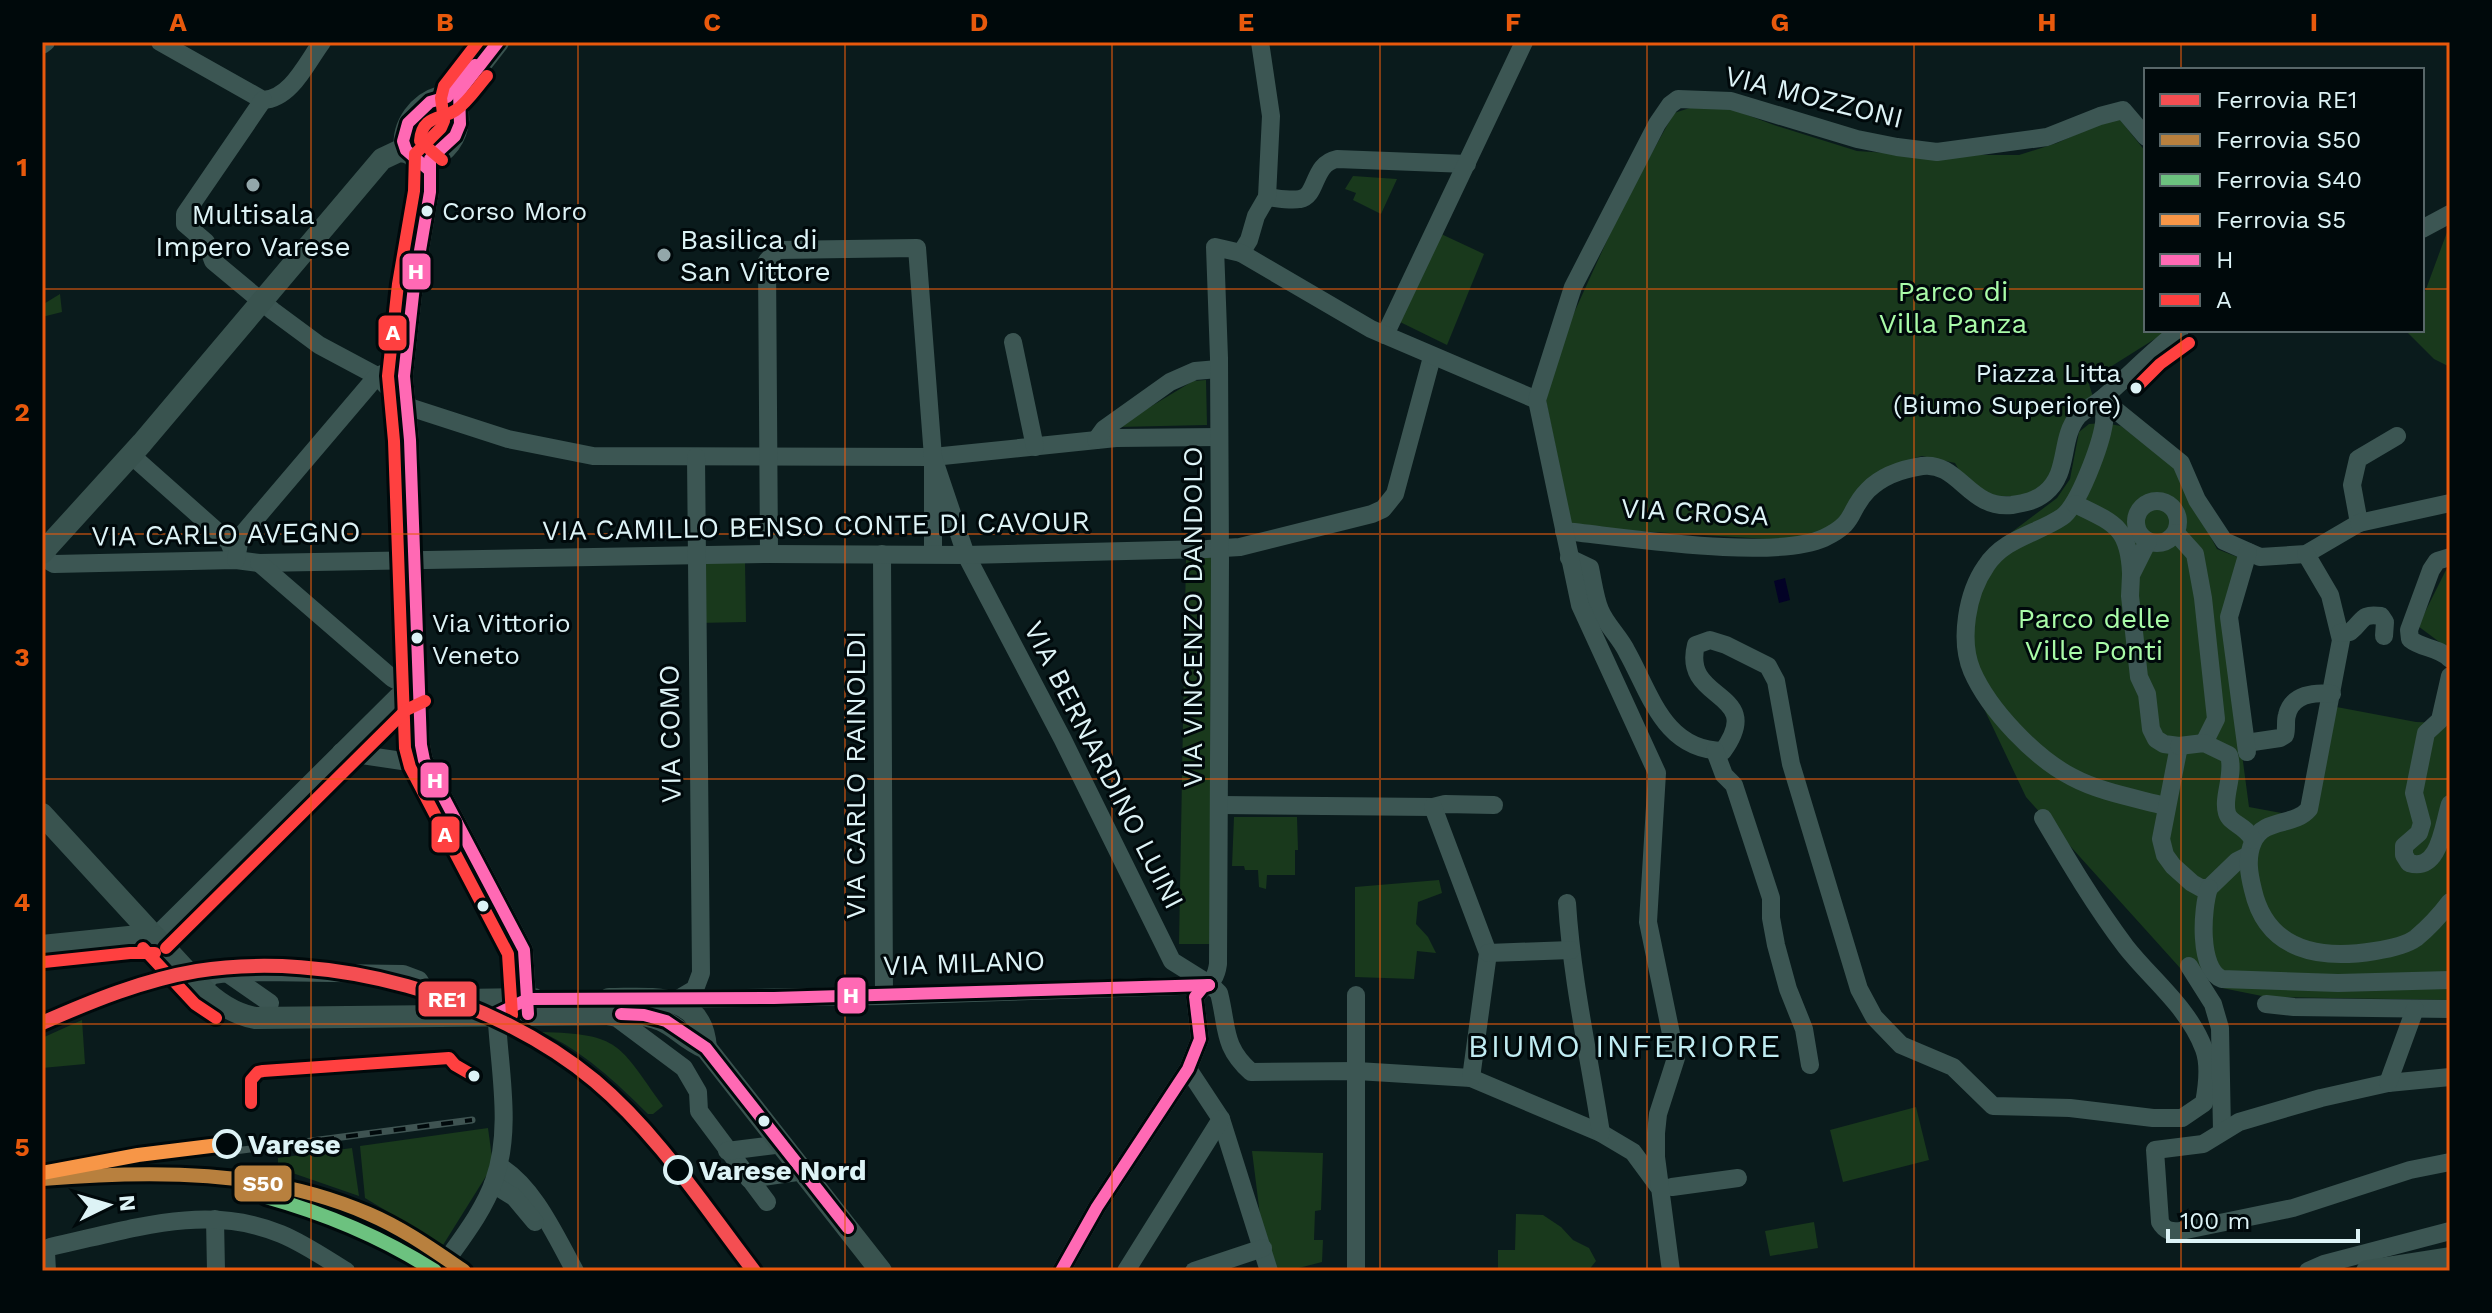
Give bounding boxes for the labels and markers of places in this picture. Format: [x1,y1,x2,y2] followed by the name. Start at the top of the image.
[244,176,262,194] marker: Multisala Impero Varese
[442,196,587,226] place label: Corso Moro
[155,198,351,263] place label: Multisala Impero Varese
[419,203,435,219] marker: Corso Moro
[680,223,831,288] place label: Basilica di San Vittore
[655,246,673,264] marker: Basilica di San Vittore
[1893,358,2121,420] place label: Piazza Litta (Biumo Superiore)
[2128,380,2144,396] marker: Piazza Litta (Biumo Superiore)
[432,608,570,670] place label: Via Vittorio Veneto
[409,630,425,646] marker: Via Vittorio Veneto
[475,898,491,914] unlabelled marker
[466,1068,482,1084] unlabelled marker
[756,1113,772,1129] unlabelled marker
[248,1128,341,1161] place label: Varese
[213,1130,241,1158] marker: Varese
[699,1154,867,1187] place label: Varese Nord
[664,1156,692,1184] marker: Varese Nord

